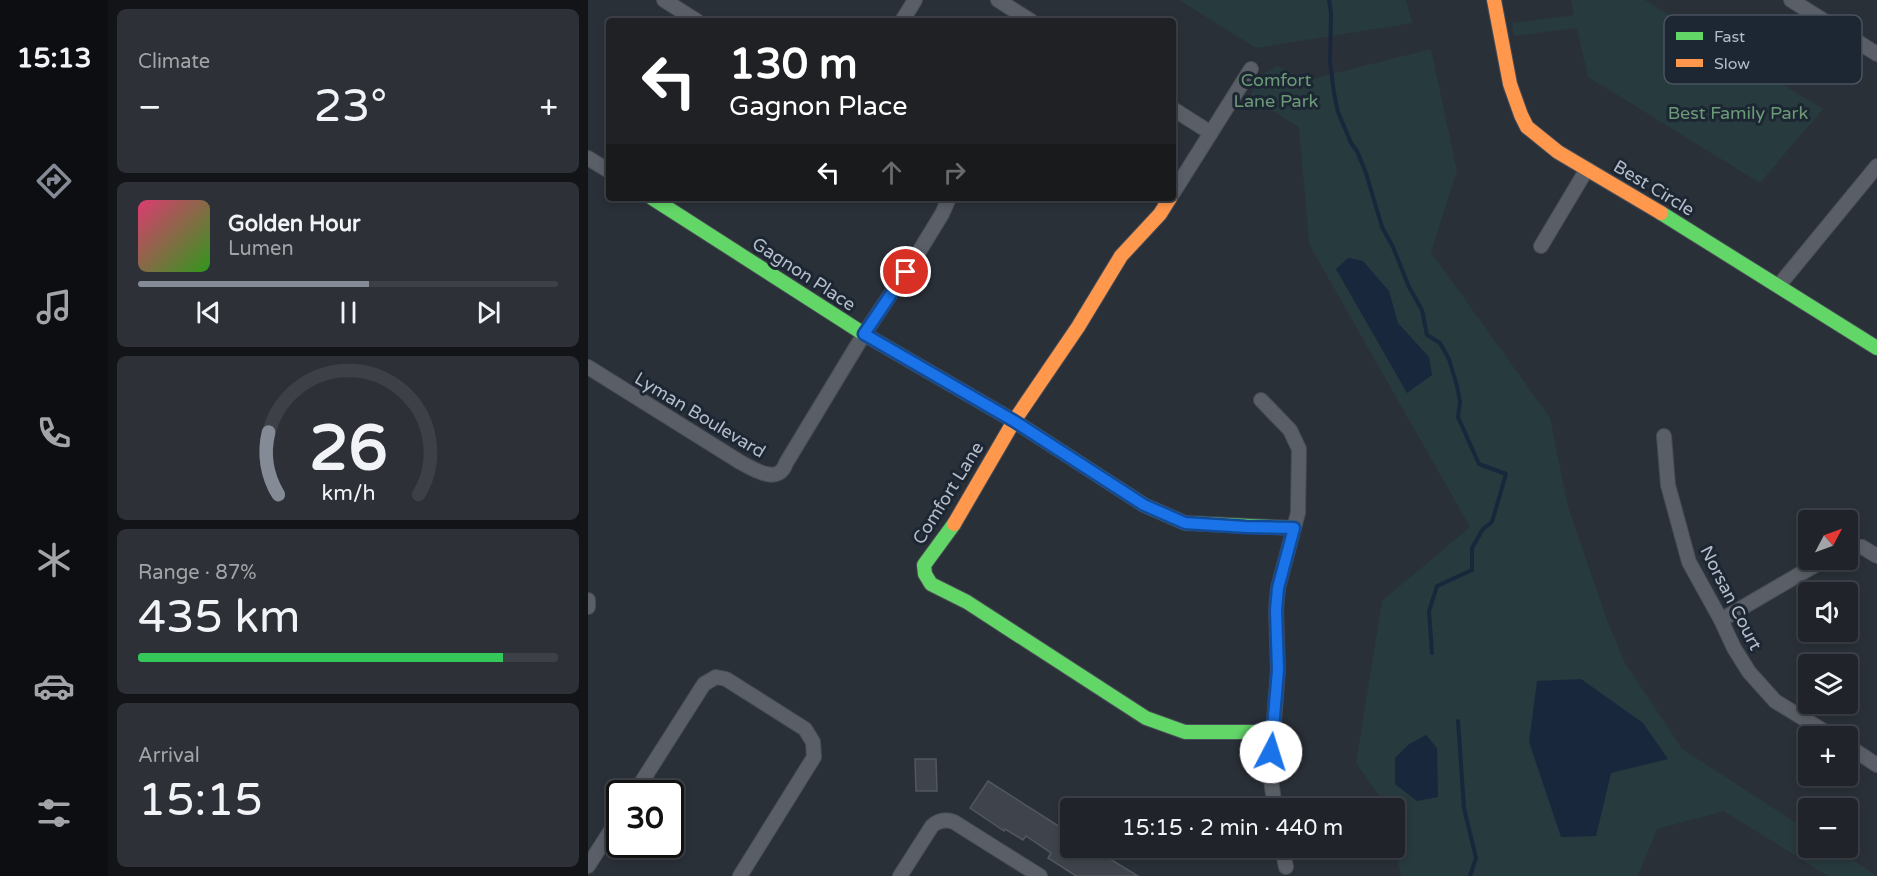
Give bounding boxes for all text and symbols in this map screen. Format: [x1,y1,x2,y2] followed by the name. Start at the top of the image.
[1664,15,1862,84] legend
[1714,27,1745,47] text: Fast
[729,39,858,90] text: 130 m
[17,42,91,75] text: 15:13
[630,42,708,120] icon: left
[138,50,210,74] text: Climate
[1714,54,1750,74] text: Slow
[1234,69,1319,112] park label: Comfort Lane Park
[314,80,387,134] text: 23°
[138,88,162,127] text: −
[539,88,558,127] text: +
[729,90,907,123] text: Gagnon Place
[1668,102,1809,124] park label: Best Family Park
[1610,155,1698,221] street label: Best Circle
[812,156,845,189] icon: left
[875,156,908,189] icon: ahead
[938,156,971,189] icon: right
[33,160,75,202] icon: directions
[228,211,360,237] text: Golden Hour
[748,232,860,316] street label: Gagnon Place
[228,237,294,261] text: Lumen
[880,246,931,297] pin
[889,255,922,288] icon: arrive
[33,286,75,328] icon: music
[192,296,225,329] icon: previous
[332,296,365,329] icon: pause
[472,296,505,329] icon: next
[631,367,769,463] street label: Lyman Boulevard
[33,412,75,454] icon: phone
[309,412,387,487] text: 26
[908,438,988,548] street label: Comfort Lane
[321,480,375,506] text: km/h
[1798,510,1858,570] north arrow
[1798,510,1858,858] map controls
[33,539,75,581] icon: climate
[1695,542,1767,654] street label: Norsan Court
[138,561,257,585] text: Range · 87%
[1798,582,1858,642] button: sound
[138,591,300,645] text: 435 km
[1798,654,1858,714] button: layers
[33,665,75,707] icon: car
[1239,720,1303,784] position arrow
[1798,726,1858,786] button: +
[138,744,200,768] text: Arrival
[138,774,263,828] text: 15:15
[606,780,684,858] speed limit sign: 30
[33,792,75,834] icon: filters
[1798,798,1858,858] button: −
[1122,815,1343,841] text: 15:15 · 2 min · 440 m

